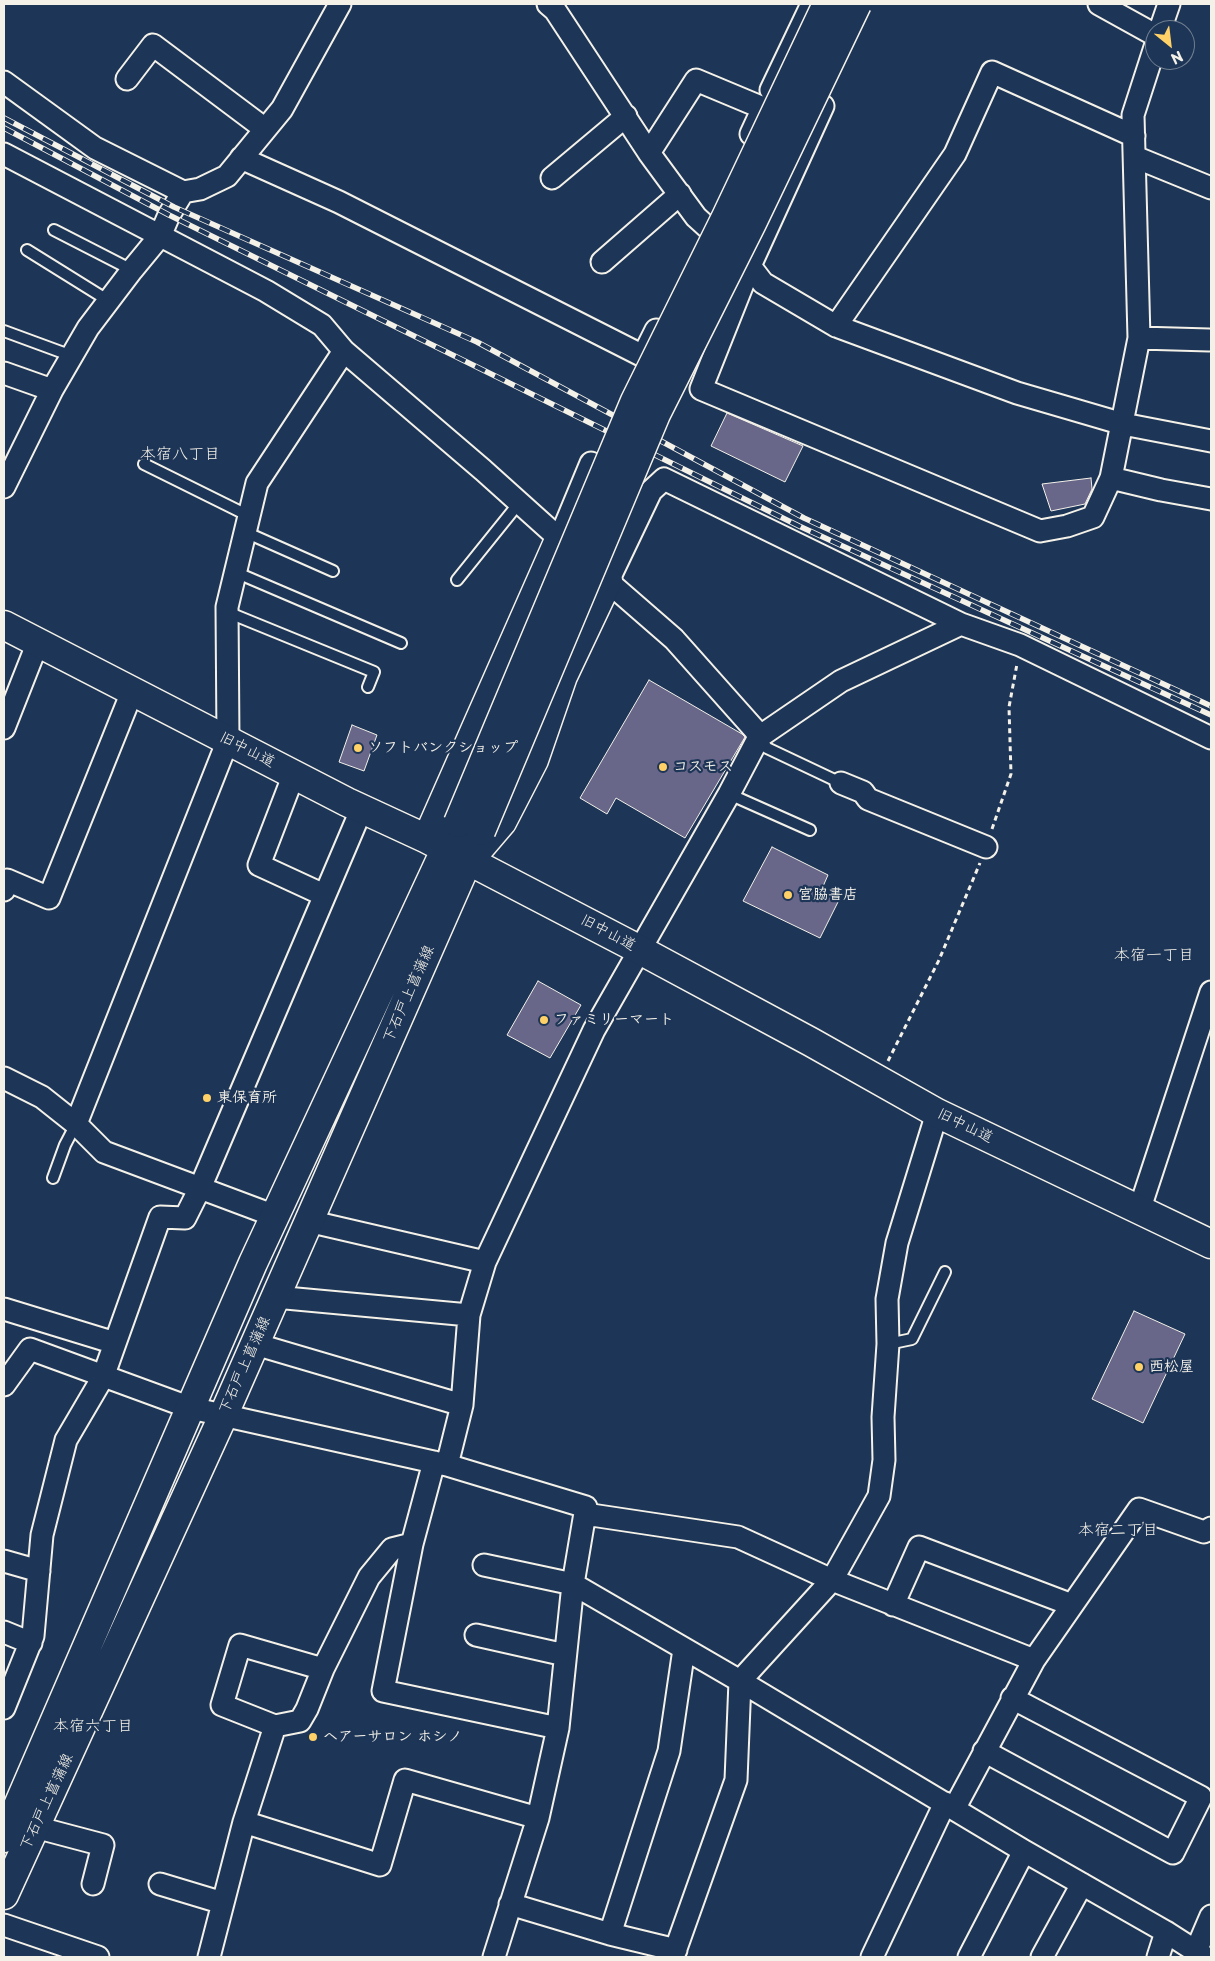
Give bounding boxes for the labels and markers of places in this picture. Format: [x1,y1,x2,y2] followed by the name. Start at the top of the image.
[368,739,518,757] place label: ソフトバンクショップ
[352,742,364,754] marker: ソフトバンクショップ
[673,758,733,776] place label: コスモス
[657,761,669,773] marker: コスモス
[798,886,858,904] place label: 宮脇書店
[782,889,794,901] marker: 宮脇書店
[554,1011,674,1029] place label: ファミリーマート
[538,1014,550,1026] marker: ファミリーマート
[217,1089,277,1107] place label: 東保育所
[201,1092,213,1104] marker: 東保育所
[1149,1358,1194,1376] place label: 西松屋
[1133,1361,1145,1373] marker: 西松屋
[323,1728,462,1746] place label: ヘアーサロン ホシノ
[307,1731,319,1743] marker: ヘアーサロン ホシノ

